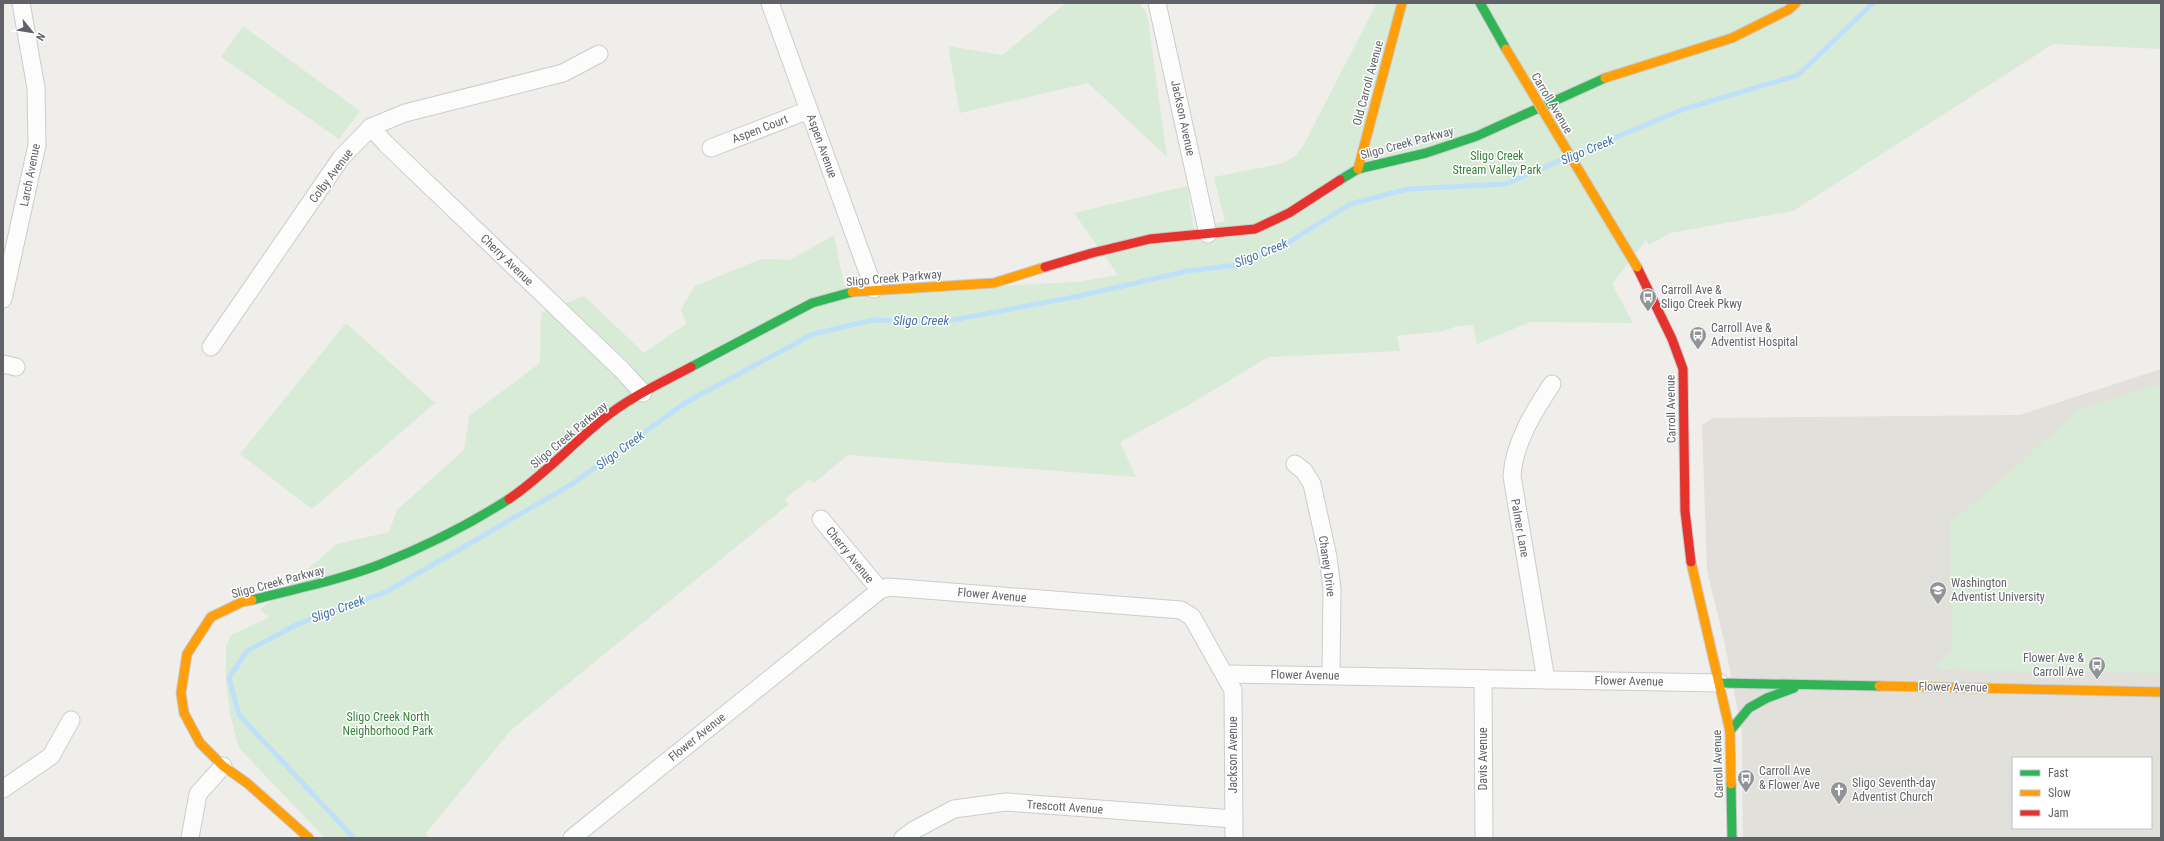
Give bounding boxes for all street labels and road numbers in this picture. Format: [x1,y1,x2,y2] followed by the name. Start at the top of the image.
[1350,39,1386,127] street label: Old Carroll Avenue
[1528,70,1576,136] street label: Carroll Avenue
[1168,79,1198,158] street label: Jackson Avenue
[730,112,790,146] street label: Aspen Court
[804,112,840,180] street label: Aspen Avenue
[1359,124,1455,162] street label: Sligo Creek Parkway
[17,142,43,208] street label: Larch Avenue
[306,146,356,206] street label: Colby Avenue
[478,231,537,289] street label: Cherry Avenue
[846,267,942,289] street label: Sligo Creek Parkway
[1663,374,1679,443] street label: Carroll Avenue
[528,399,610,471] street label: Sligo Creek Parkway
[1508,498,1532,559] street label: Palmer Lane
[823,524,877,586] street label: Cherry Avenue
[1316,535,1338,598] street label: Chaney Drive
[230,563,326,601] street label: Sligo Creek Parkway
[957,585,1027,605] street label: Flower Avenue
[1270,667,1340,683] street label: Flower Avenue
[1594,673,1664,689] street label: Flower Avenue
[1918,679,1988,695] street label: Flower Avenue
[666,710,728,764] street label: Flower Avenue
[1226,716,1240,794] street label: Jackson Avenue
[1476,727,1490,791] street label: Davis Avenue
[1710,729,1726,799] street label: Carroll Avenue
[1026,797,1104,817] street label: Trescott Avenue

